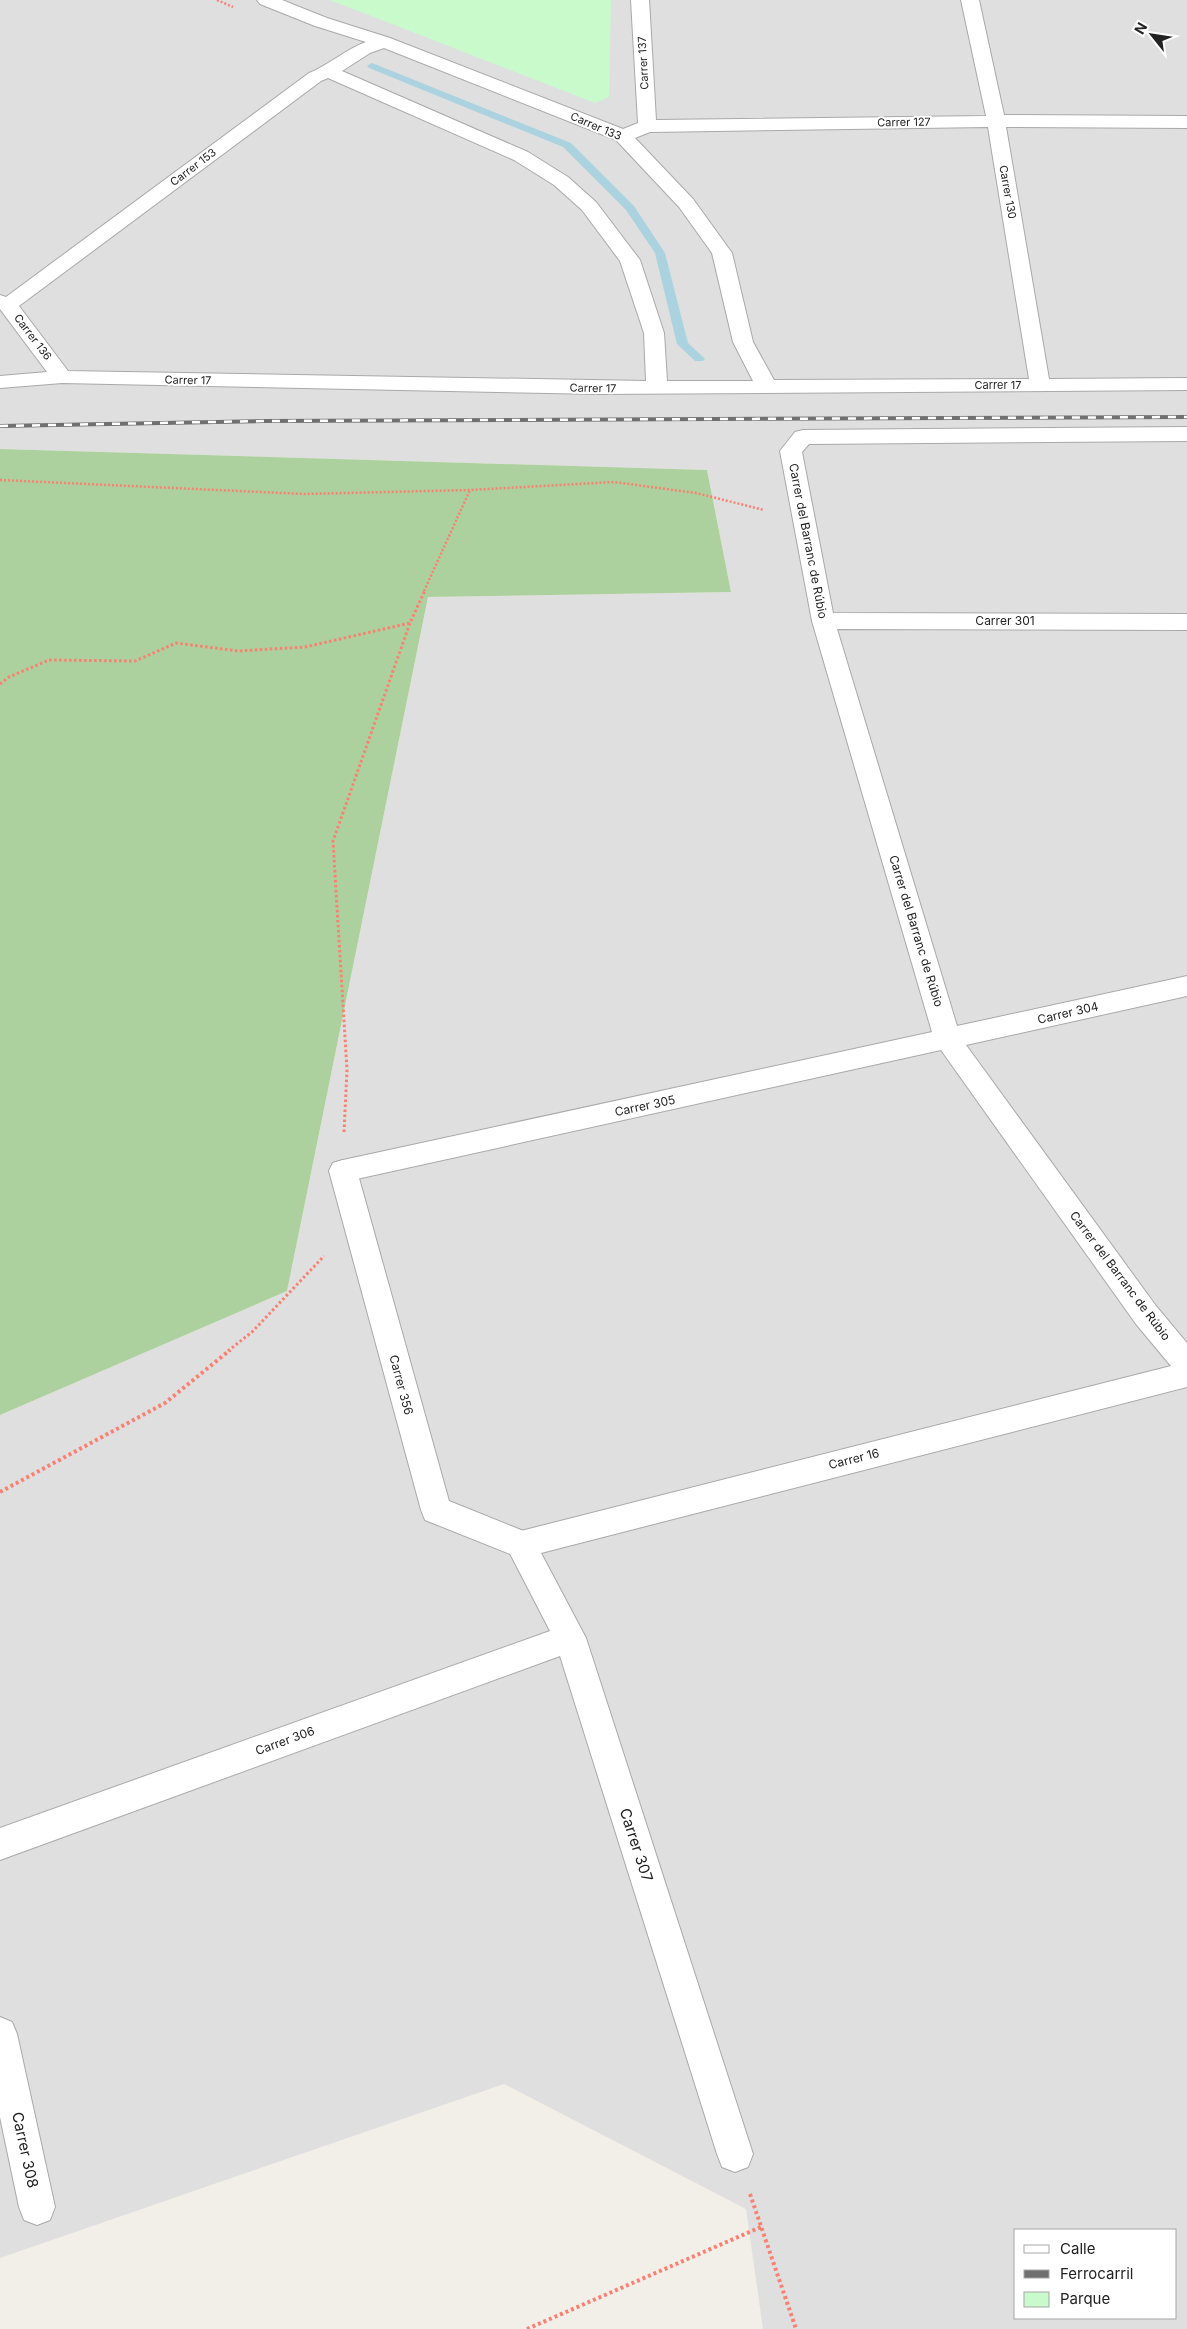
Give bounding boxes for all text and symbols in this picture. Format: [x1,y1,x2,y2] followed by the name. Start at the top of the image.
[1127,10,1177,60] north arrow
[1130,19,1150,37] text: N
[635,36,651,90] street label: Carrer 137
[568,109,624,143] street label: Carrer 133
[877,115,931,129] street label: Carrer 127
[167,145,219,189] street label: Carrer 153
[996,164,1020,220] street label: Carrer 130
[11,311,55,363] street label: Carrer 136
[164,373,212,387] street label: Carrer 17
[975,378,1021,392] street label: Carrer 17
[569,381,617,395] street label: Carrer 17
[786,462,831,620] street label: Carrer del Barranc de Rúbio
[975,613,1035,628] street label: Carrer 301
[886,853,947,1009] street label: Carrer del Barranc de Rúbio
[1036,998,1100,1027] street label: Carrer 304
[613,1092,677,1119] street label: Carrer 305
[1067,1208,1174,1343] street label: Carrer del Barranc de Rúbio
[386,1353,417,1417] street label: Carrer 356
[827,1445,881,1472] street label: Carrer 16
[253,1723,316,1758] street label: Carrer 306
[616,1806,657,1884] street label: Carrer 307
[8,2110,43,2190] street label: Carrer 308
[1014,2229,1177,2319] legend
[1060,2239,1095,2258] text: Calle
[1060,2264,1133,2283] text: Ferrocarril
[1060,2289,1110,2308] text: Parque

